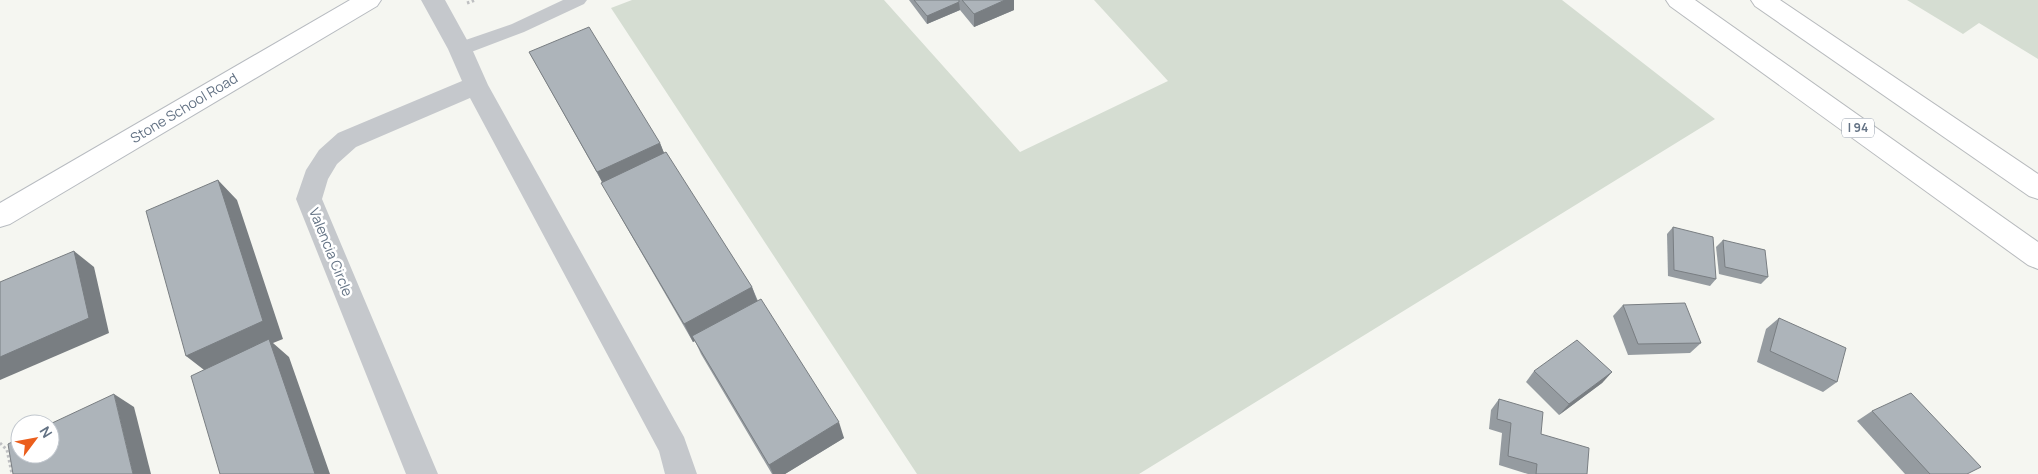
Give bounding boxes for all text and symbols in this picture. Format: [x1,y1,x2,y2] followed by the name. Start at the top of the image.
[127,68,241,147] street label: Stone School Road
[1842,119,1874,138] road number: I 94
[305,205,358,299] street label: Valencia Circle
[10,414,60,464] north arrow
[36,423,57,441] text: N

